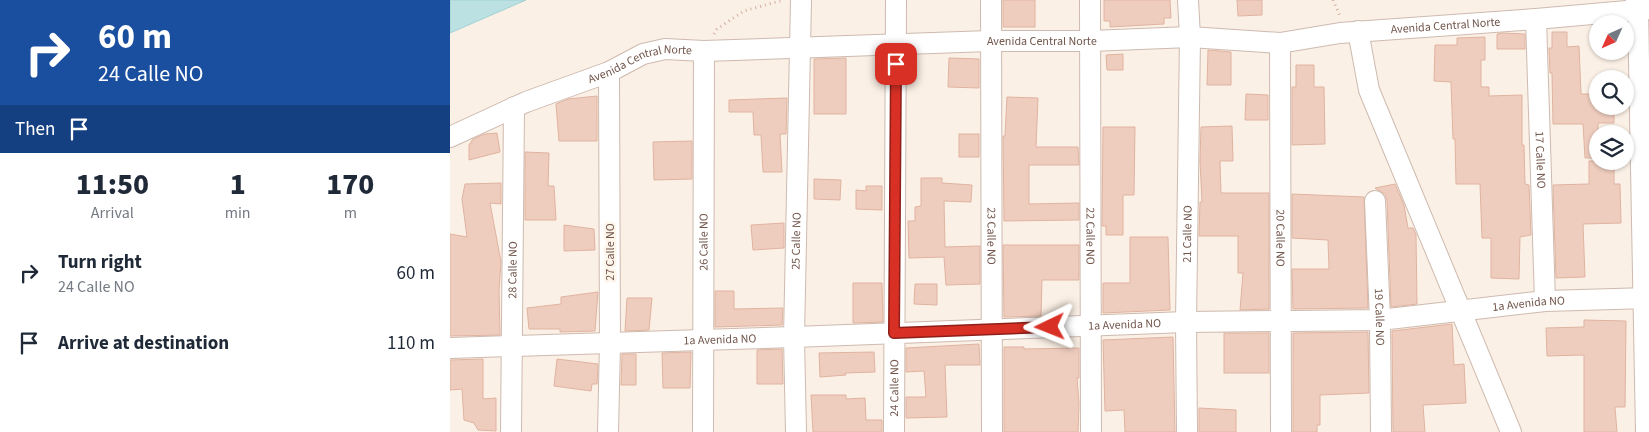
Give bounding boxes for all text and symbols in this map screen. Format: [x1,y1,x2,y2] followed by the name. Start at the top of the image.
[98,12,172,62] text: 60 m
[1390,13,1501,38] street label: Avenida Central Norte
[1589,15,1634,60] north arrow
[1589,15,1634,170] map controls
[15,20,80,85] icon: right
[987,32,1097,50] street label: Avenida Central Norte
[586,40,692,87] street label: Avenida Central Norte
[875,43,917,85] pin
[882,50,910,78] icon: arrive
[98,58,203,90] text: 24 Calle NO
[1589,70,1634,115] button: search
[65,115,93,143] icon: arrive
[15,116,55,143] text: Then
[1589,125,1634,170] button: layers
[1531,131,1550,189] street label: 17 Calle NO
[76,163,149,206] text: 11:50
[230,163,246,206] text: 1
[326,163,374,206] text: 170
[91,202,134,224] text: Arrival
[225,202,251,224] text: min
[344,202,357,224] text: m
[1178,205,1196,263] street label: 21 Calle NO
[983,207,1000,265] street label: 23 Calle NO
[1082,207,1099,265] street label: 22 Calle NO
[1272,209,1289,267] street label: 20 Calle NO
[787,212,805,270] street label: 25 Calle NO
[695,213,712,271] street label: 26 Calle NO
[602,223,619,281] street label: 27 Calle NO
[504,241,521,299] street label: 28 Calle NO
[58,249,142,276] text: Turn right
[15,259,43,287] icon: right
[397,260,435,287] text: 60 m
[58,276,135,298] text: 24 Calle NO
[1370,288,1389,346] street label: 19 Calle NO
[1491,292,1565,316] street label: 1a Avenida NO
[1023,300,1075,352] position arrow
[1088,314,1161,334] street label: 1a Avenida NO
[15,329,43,357] icon: arrive
[58,330,229,357] text: Arrive at destination
[387,330,435,357] text: 110 m
[683,330,757,349] street label: 1a Avenida NO
[886,359,903,417] street label: 24 Calle NO

